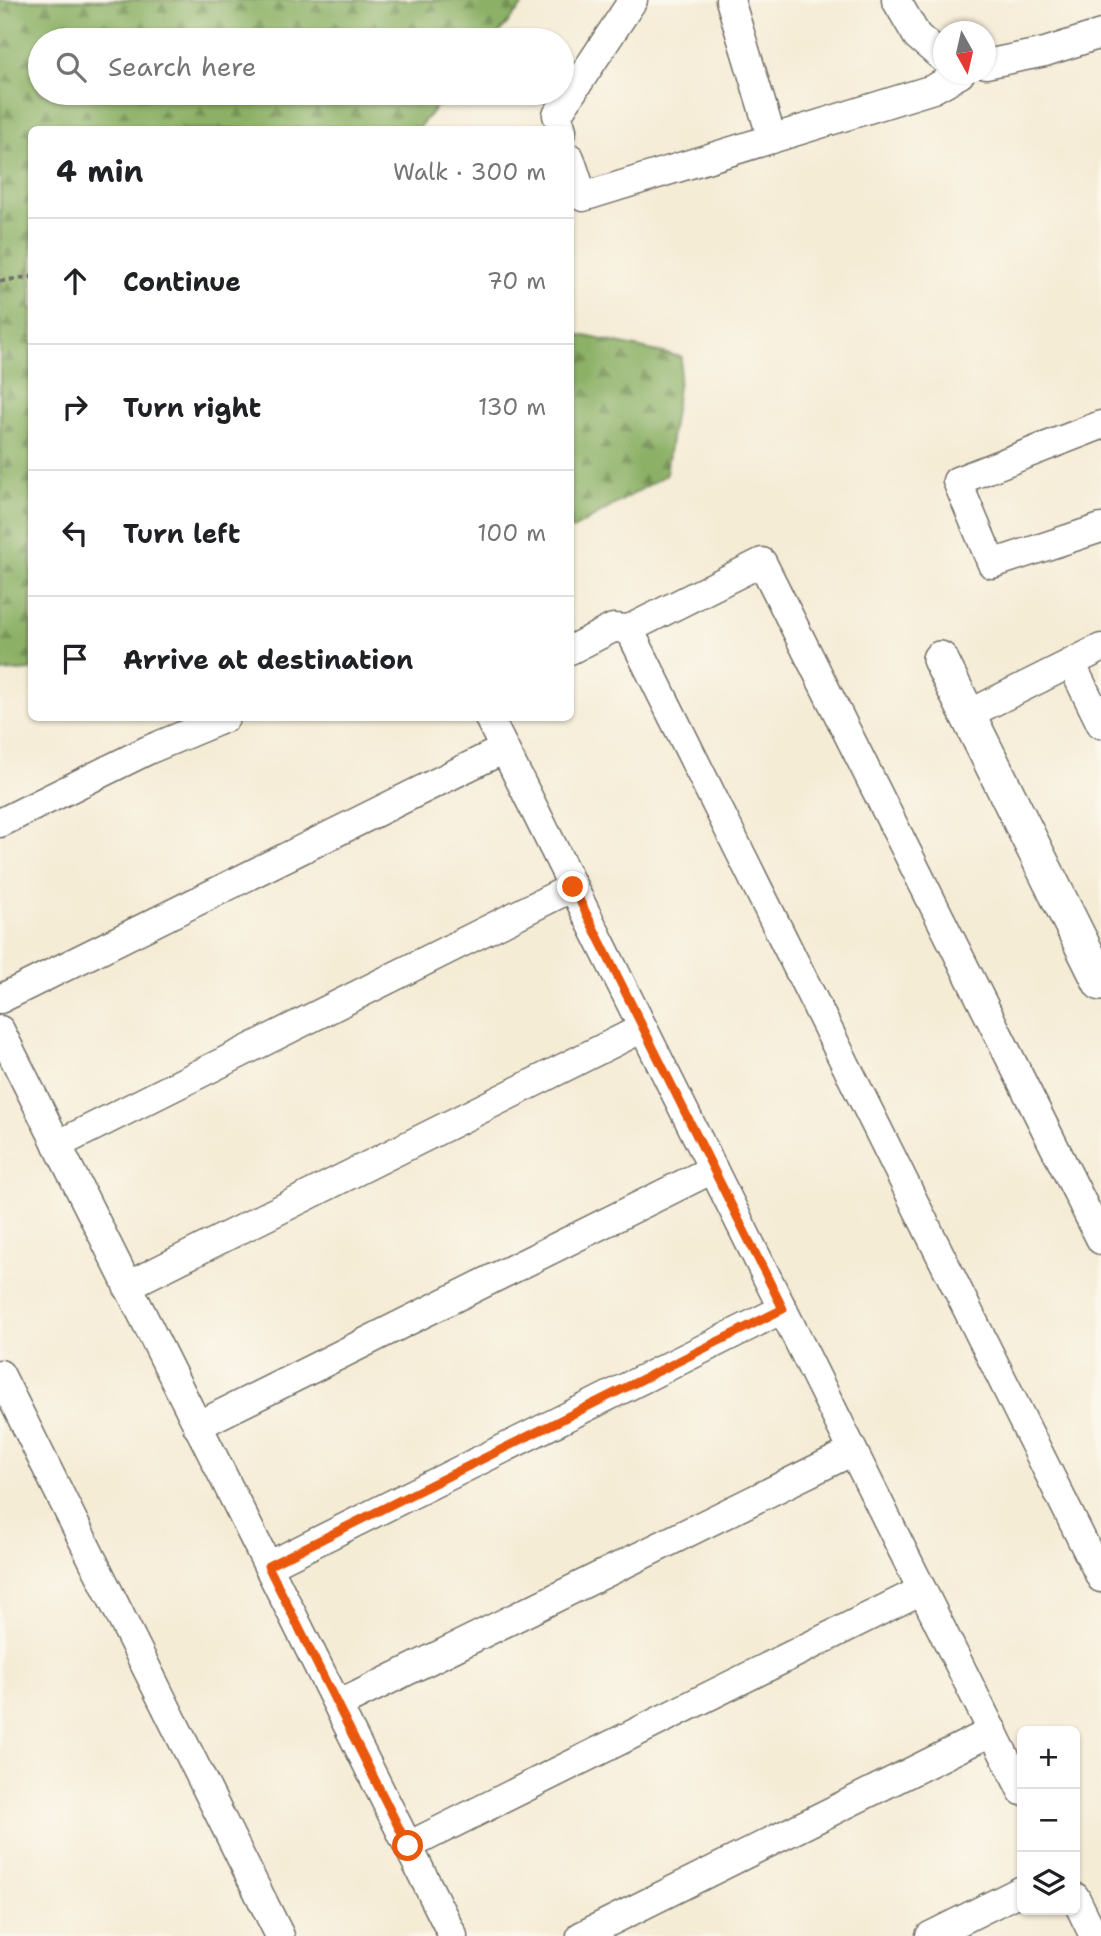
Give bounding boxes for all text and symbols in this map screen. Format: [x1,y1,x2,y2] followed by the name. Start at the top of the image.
[933,21,996,84] north arrow
[28,28,574,105] search box
[52,48,90,86] icon: search
[108,49,257,84] text: Search here
[56,151,143,192] text: 4 min
[393,157,546,187] text: Walk · 300 m
[56,262,94,300] icon: ahead
[123,264,241,299] text: Continue
[487,266,546,296] text: 70 m
[56,388,94,426] icon: right
[123,390,261,425] text: Turn right
[478,392,546,422] text: 130 m
[56,514,94,552] icon: left
[123,516,240,551] text: Turn left
[477,518,546,548] text: 100 m
[56,640,94,678] icon: arrive
[123,642,413,677] text: Arrive at destination
[557,871,588,902] route end
[1017,1726,1080,1915] map controls
[1017,1726,1080,1789] button: +
[1017,1789,1080,1852] button: −
[392,1830,423,1861] route start
[1017,1852,1080,1915] button: layers

